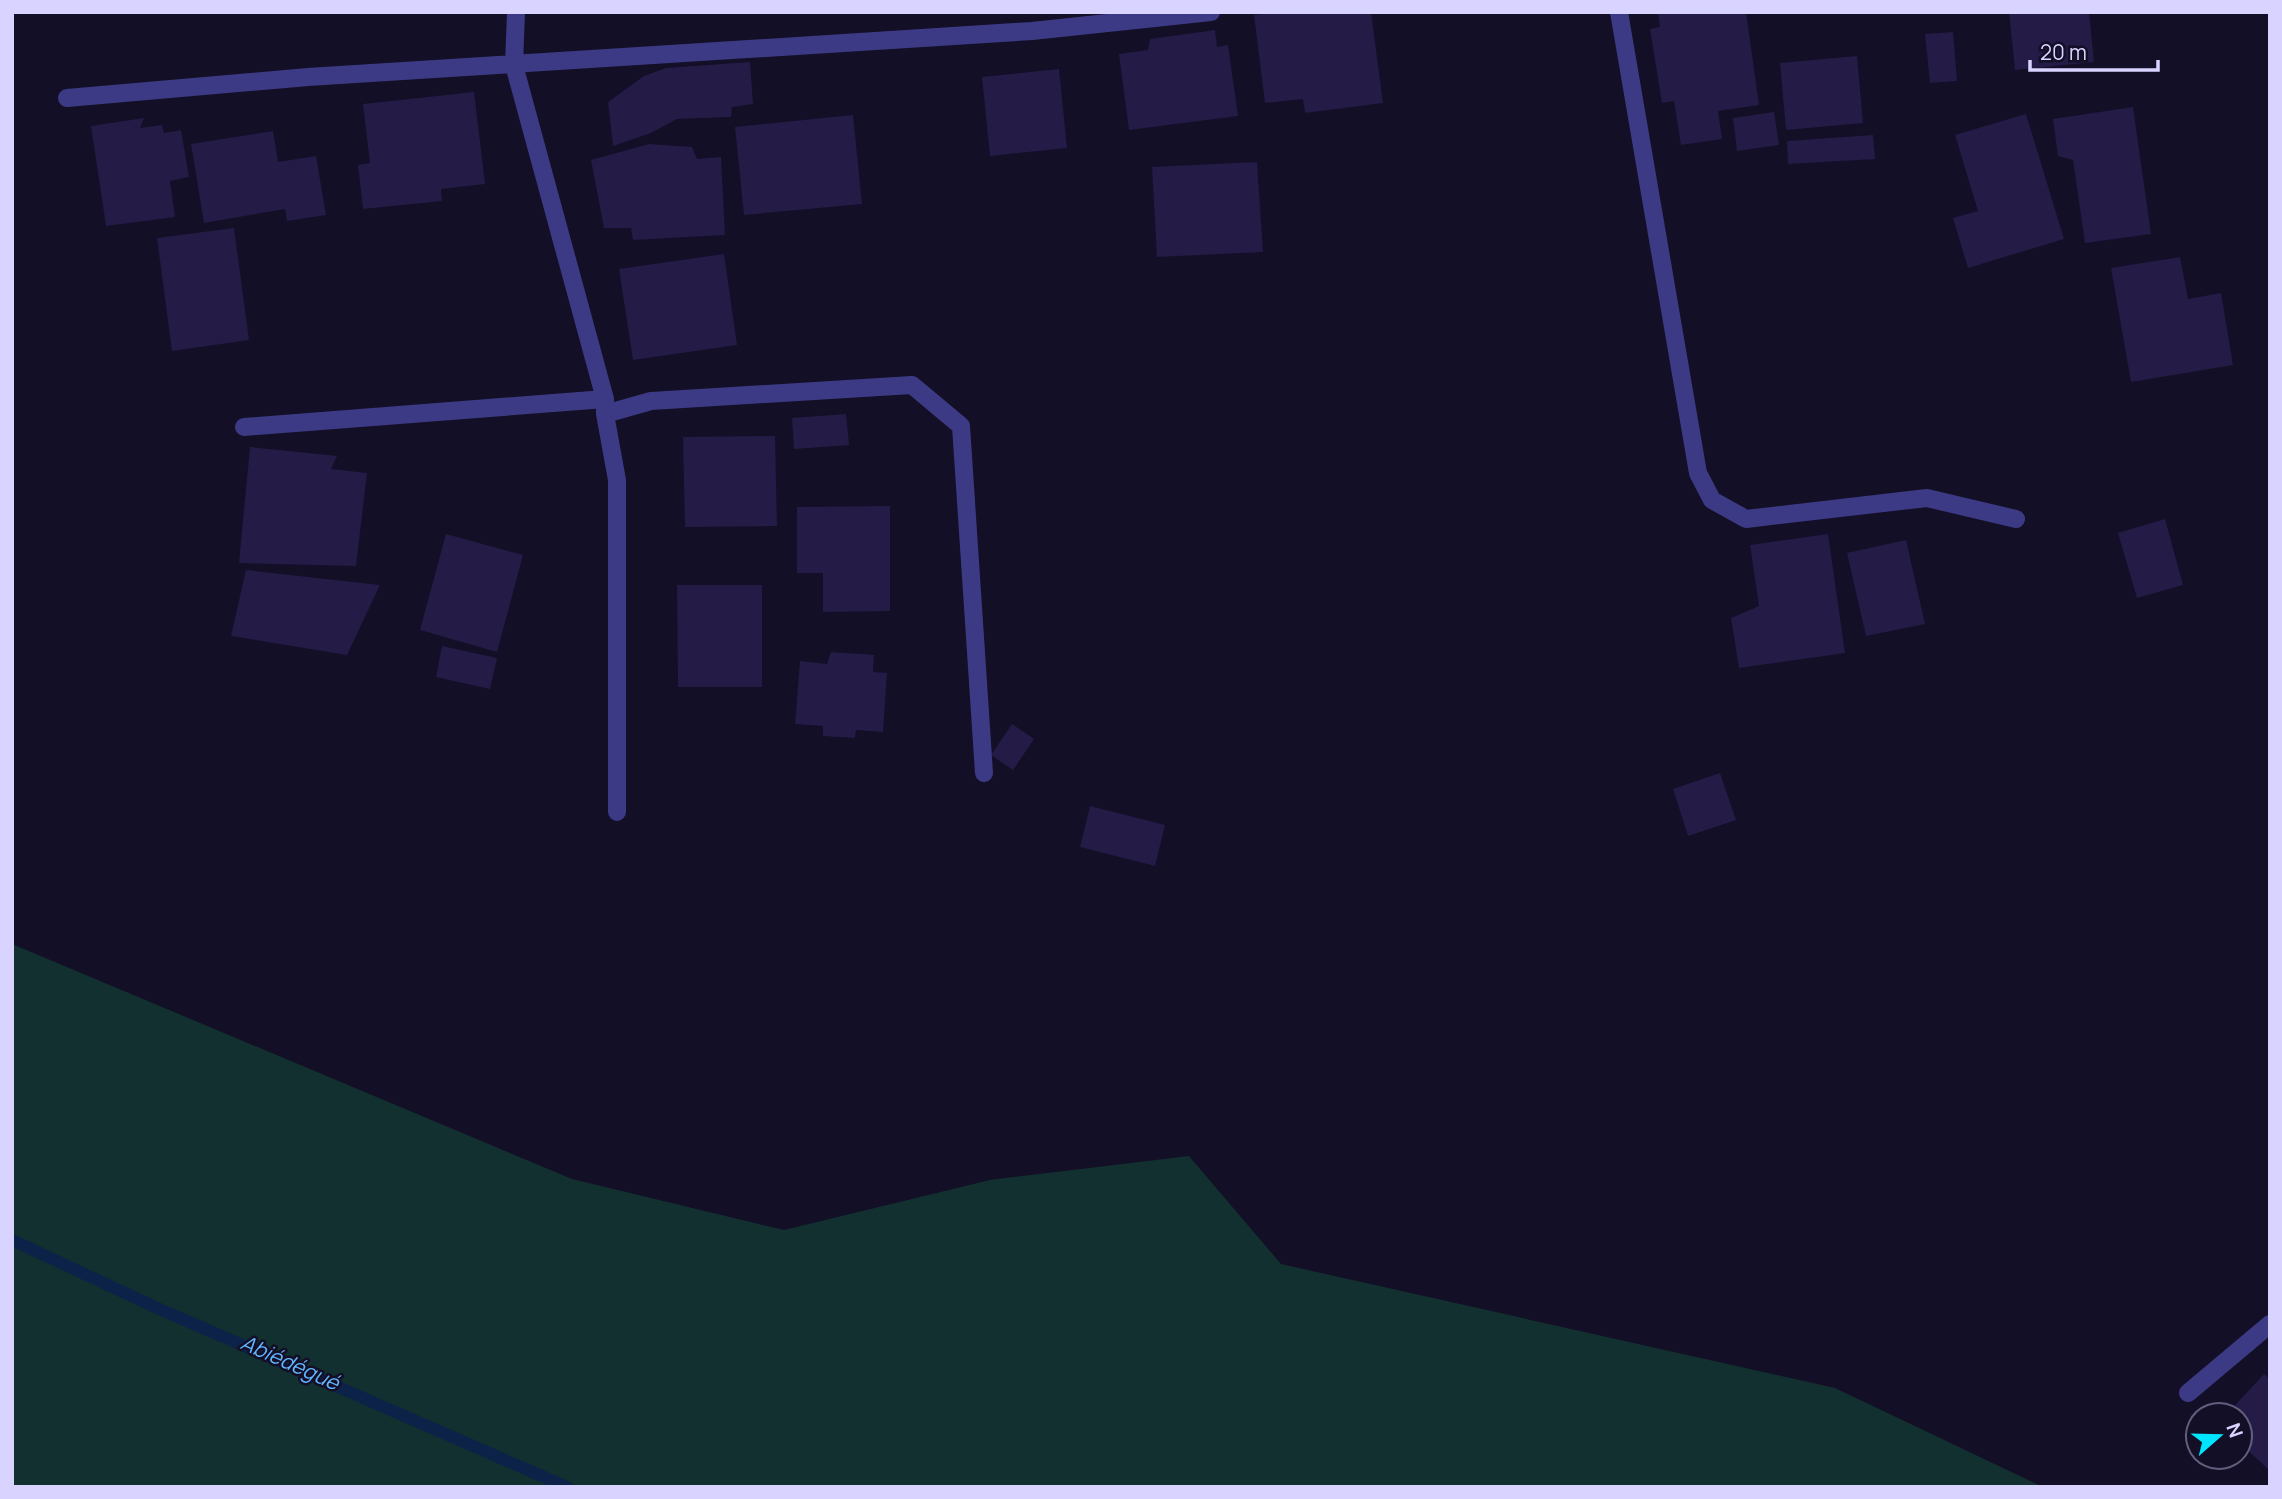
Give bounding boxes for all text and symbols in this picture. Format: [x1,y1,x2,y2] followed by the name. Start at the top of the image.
[2030,28,2158,72] scale bar
[2040,38,2087,66] text: 20 m
[237,1328,346,1397] water label: Abiédégué
[2184,1401,2254,1471] north arrow
[2220,1419,2250,1441] text: N

